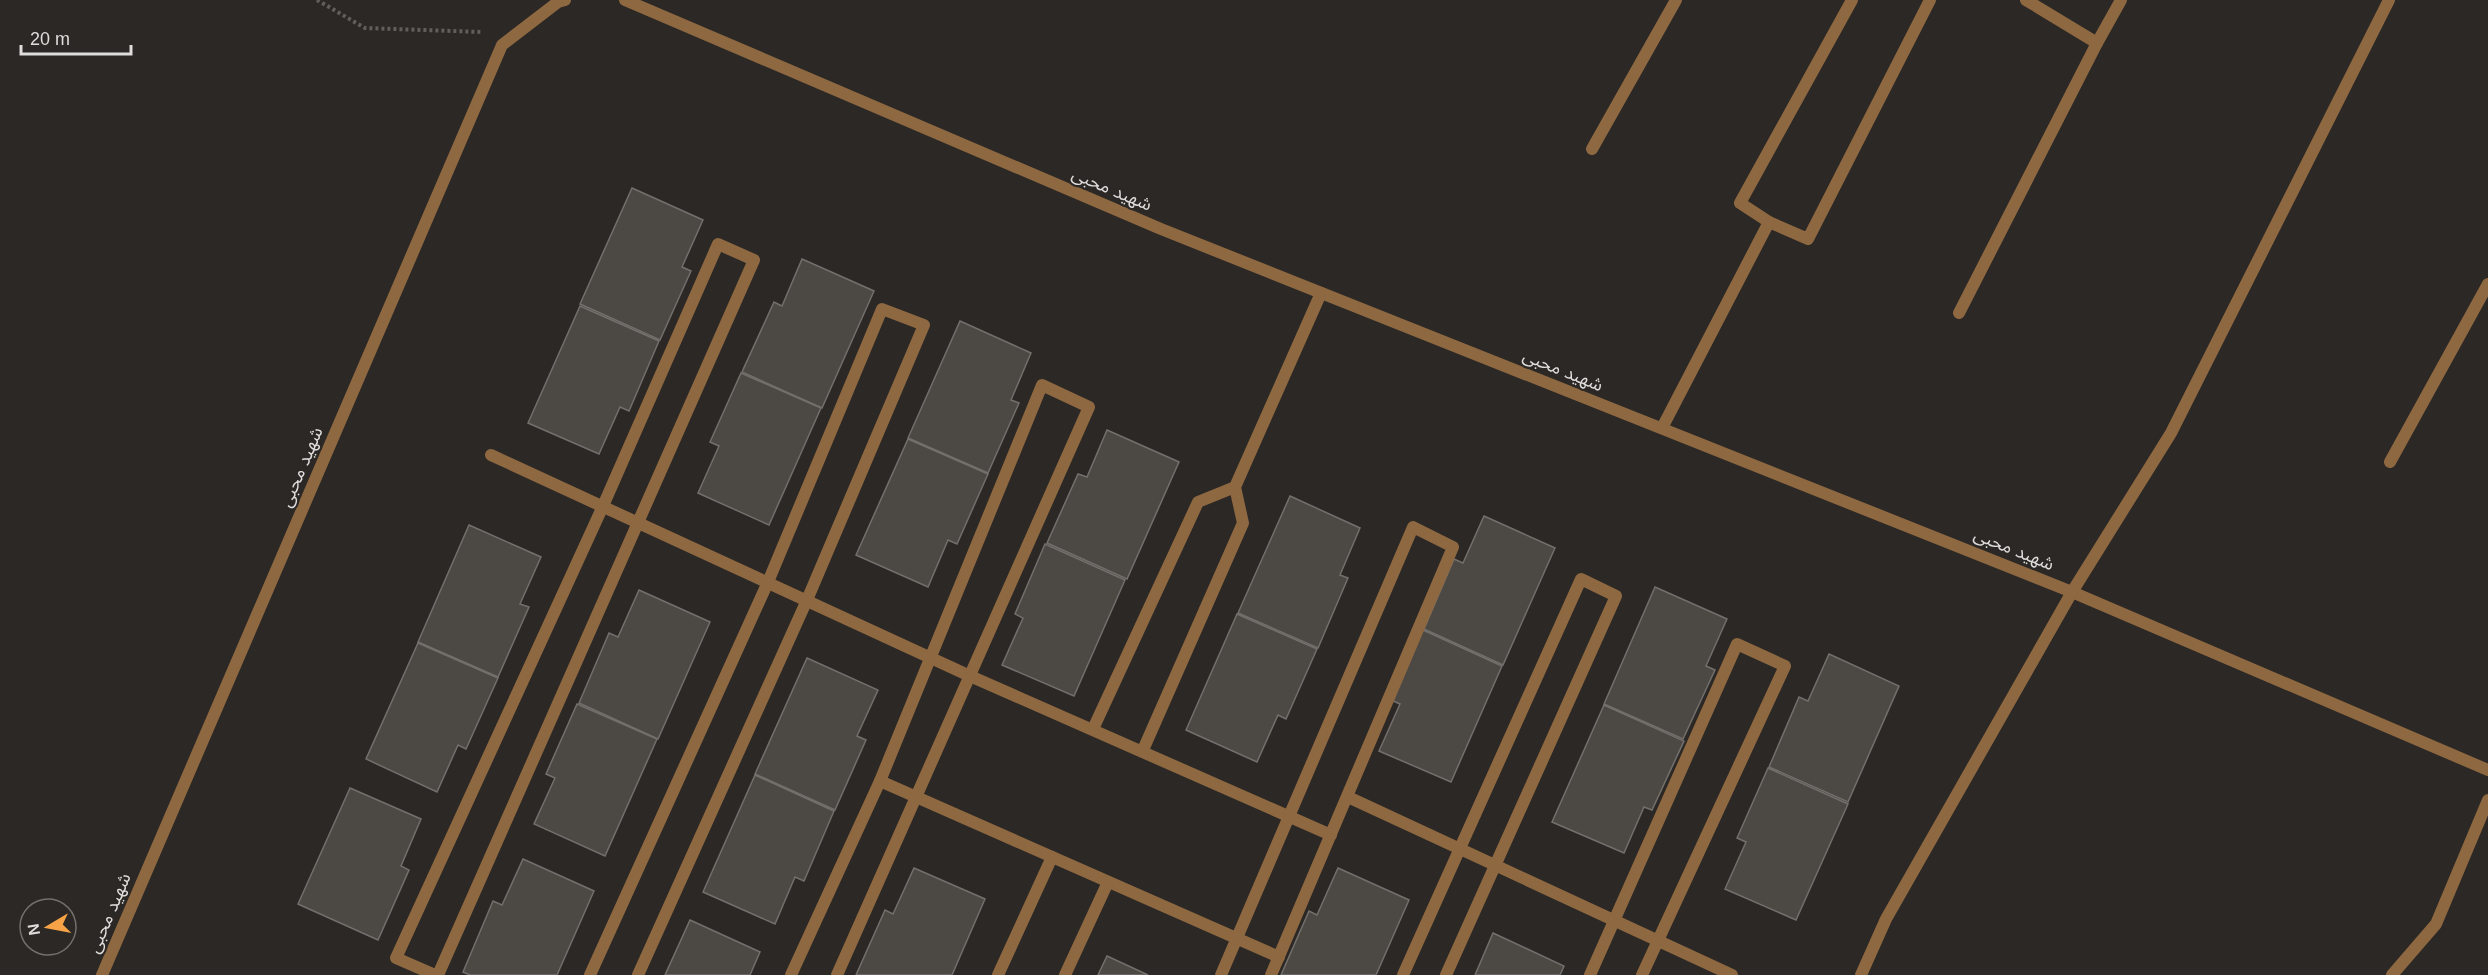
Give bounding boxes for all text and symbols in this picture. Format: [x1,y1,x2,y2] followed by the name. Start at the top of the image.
[21,18,130,56] scale bar
[30,29,70,49] text: 20 m
[1069,163,1155,216] street label: شهید محبی
[1520,345,1606,396] street label: شهید محبی
[275,424,328,510] street label: شهید محبی
[1971,524,2057,575] street label: شهید محبی
[83,870,136,956] street label: شهید محبی
[18,897,78,957] north arrow
[24,922,43,937] text: N

